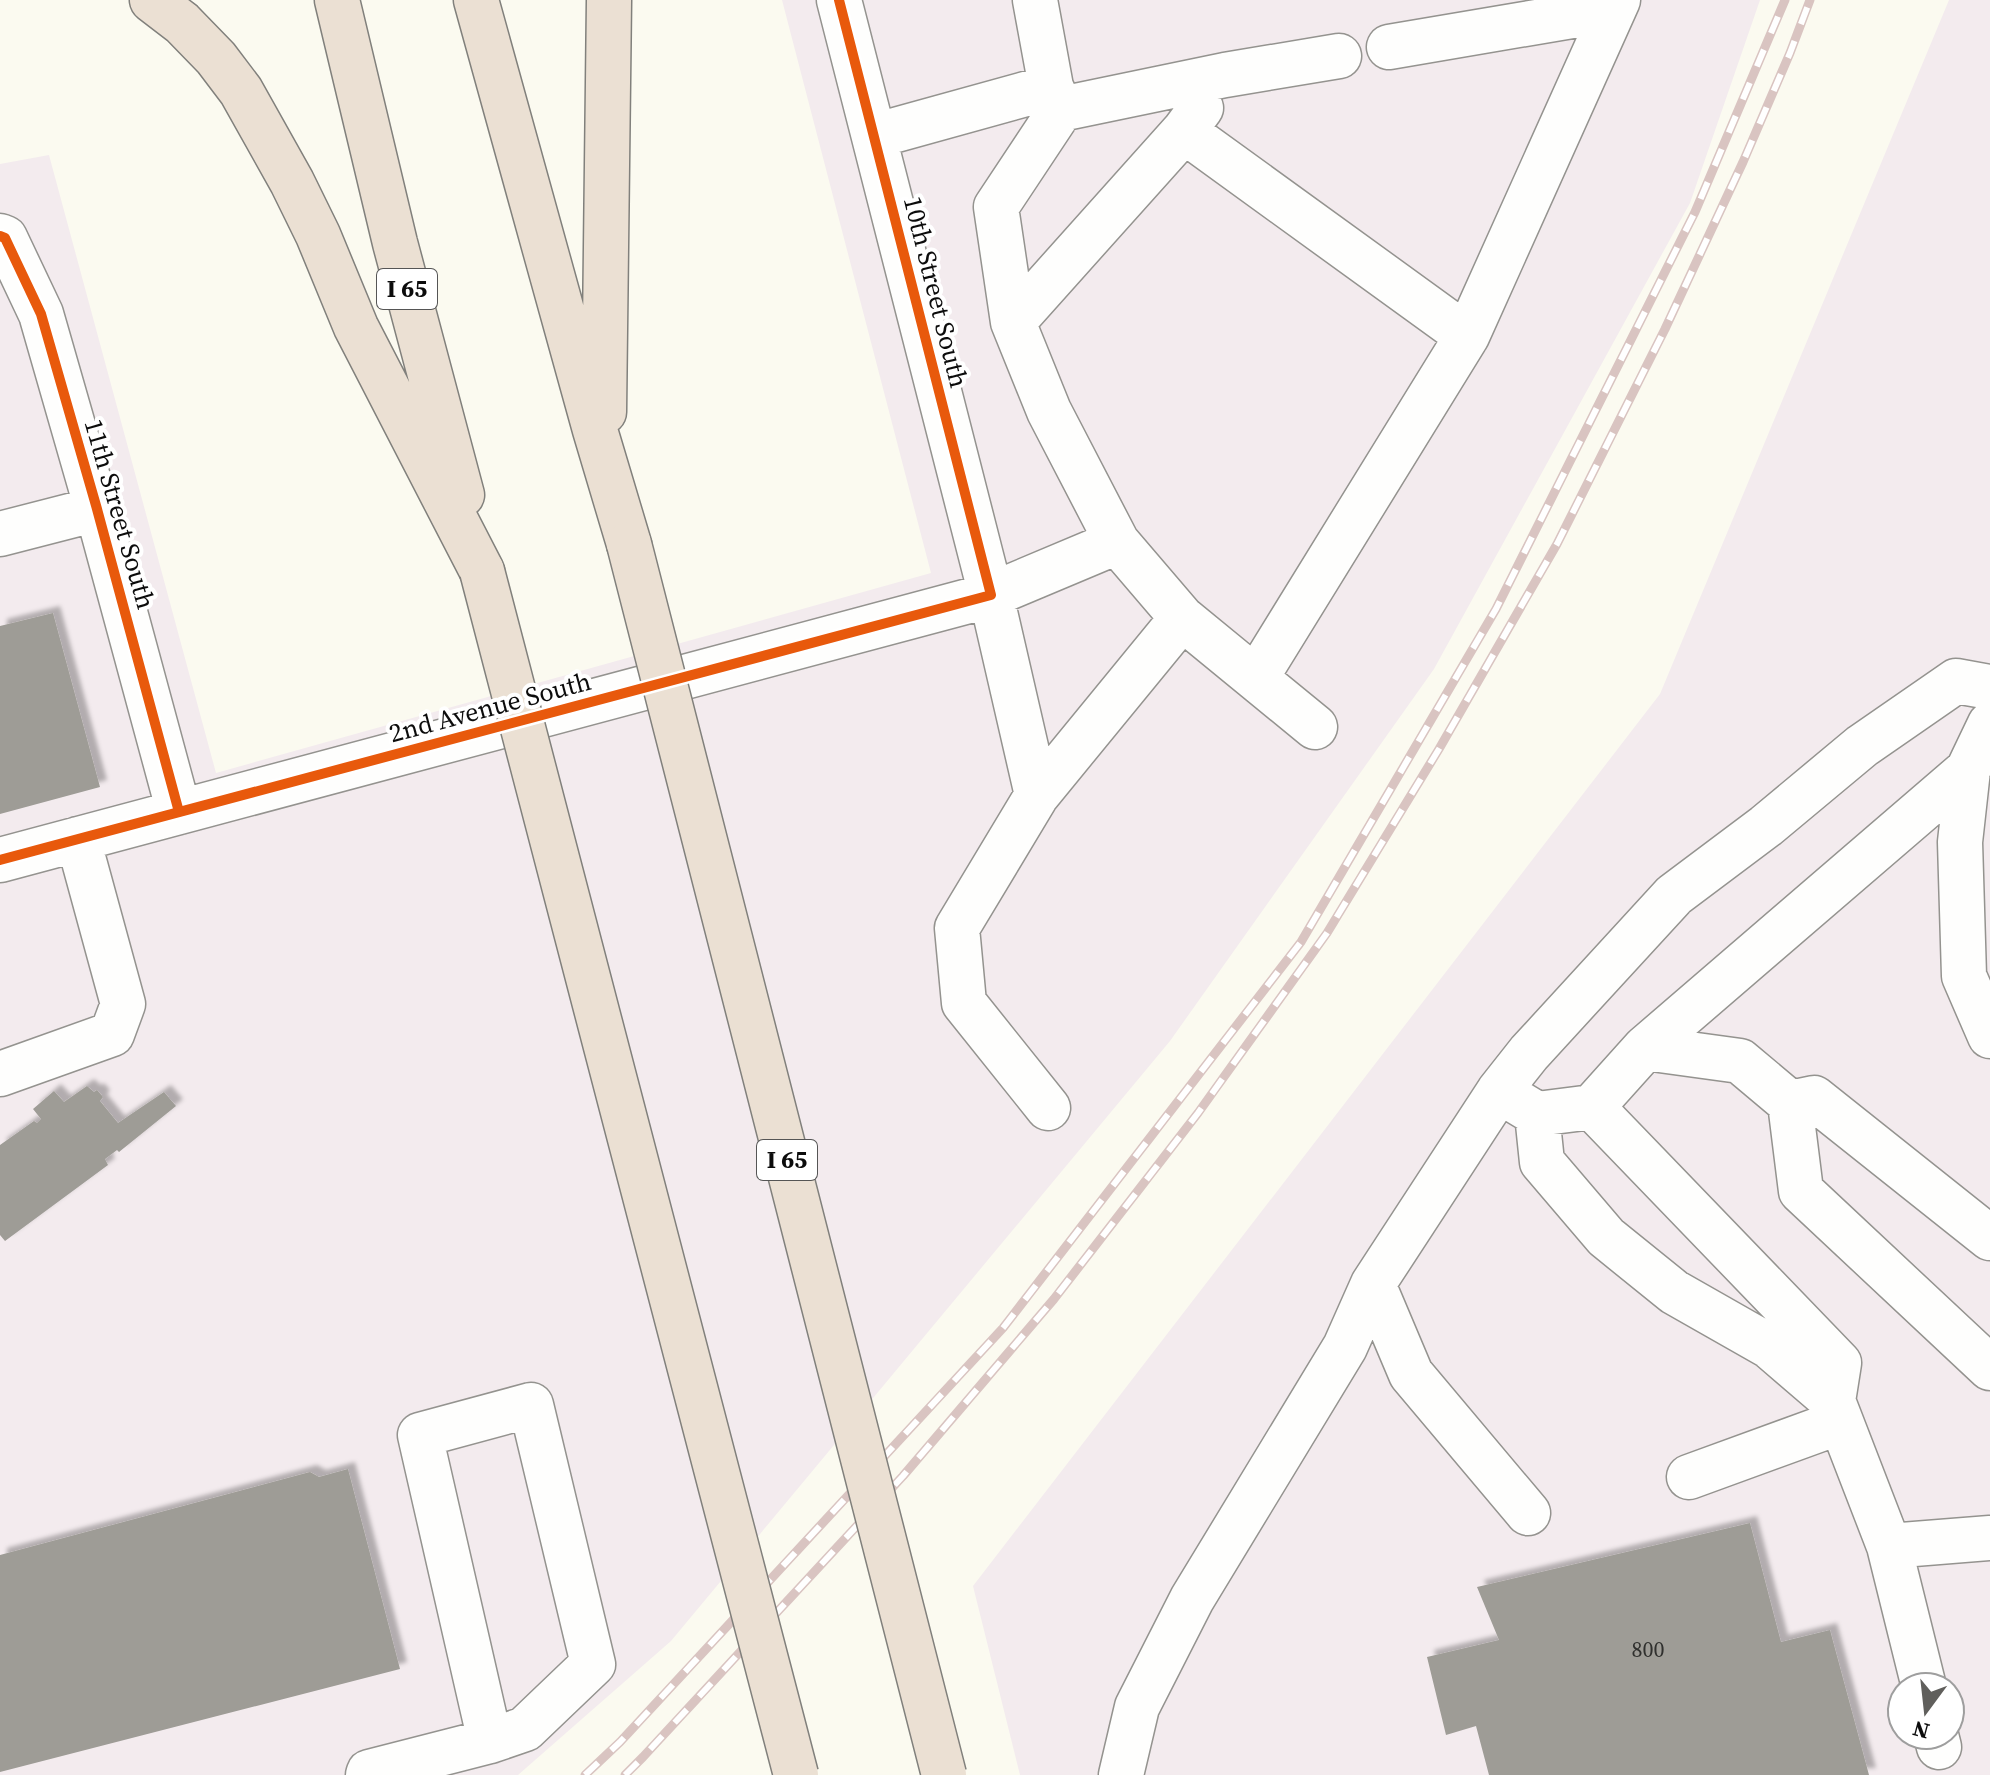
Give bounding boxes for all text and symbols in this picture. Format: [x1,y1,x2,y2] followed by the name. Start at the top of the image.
[895,193,977,391] street label: 10th Street South
[377,269,437,309] road number: I 65
[76,415,164,613] street label: 11th Street South
[385,663,595,751] street label: 2nd Avenue South
[757,1140,817,1180] road number: I 65
[1631,1634,1665,1664] house number: 800
[1886,1671,1966,1751] north arrow
[1909,1714,1932,1747] text: N

